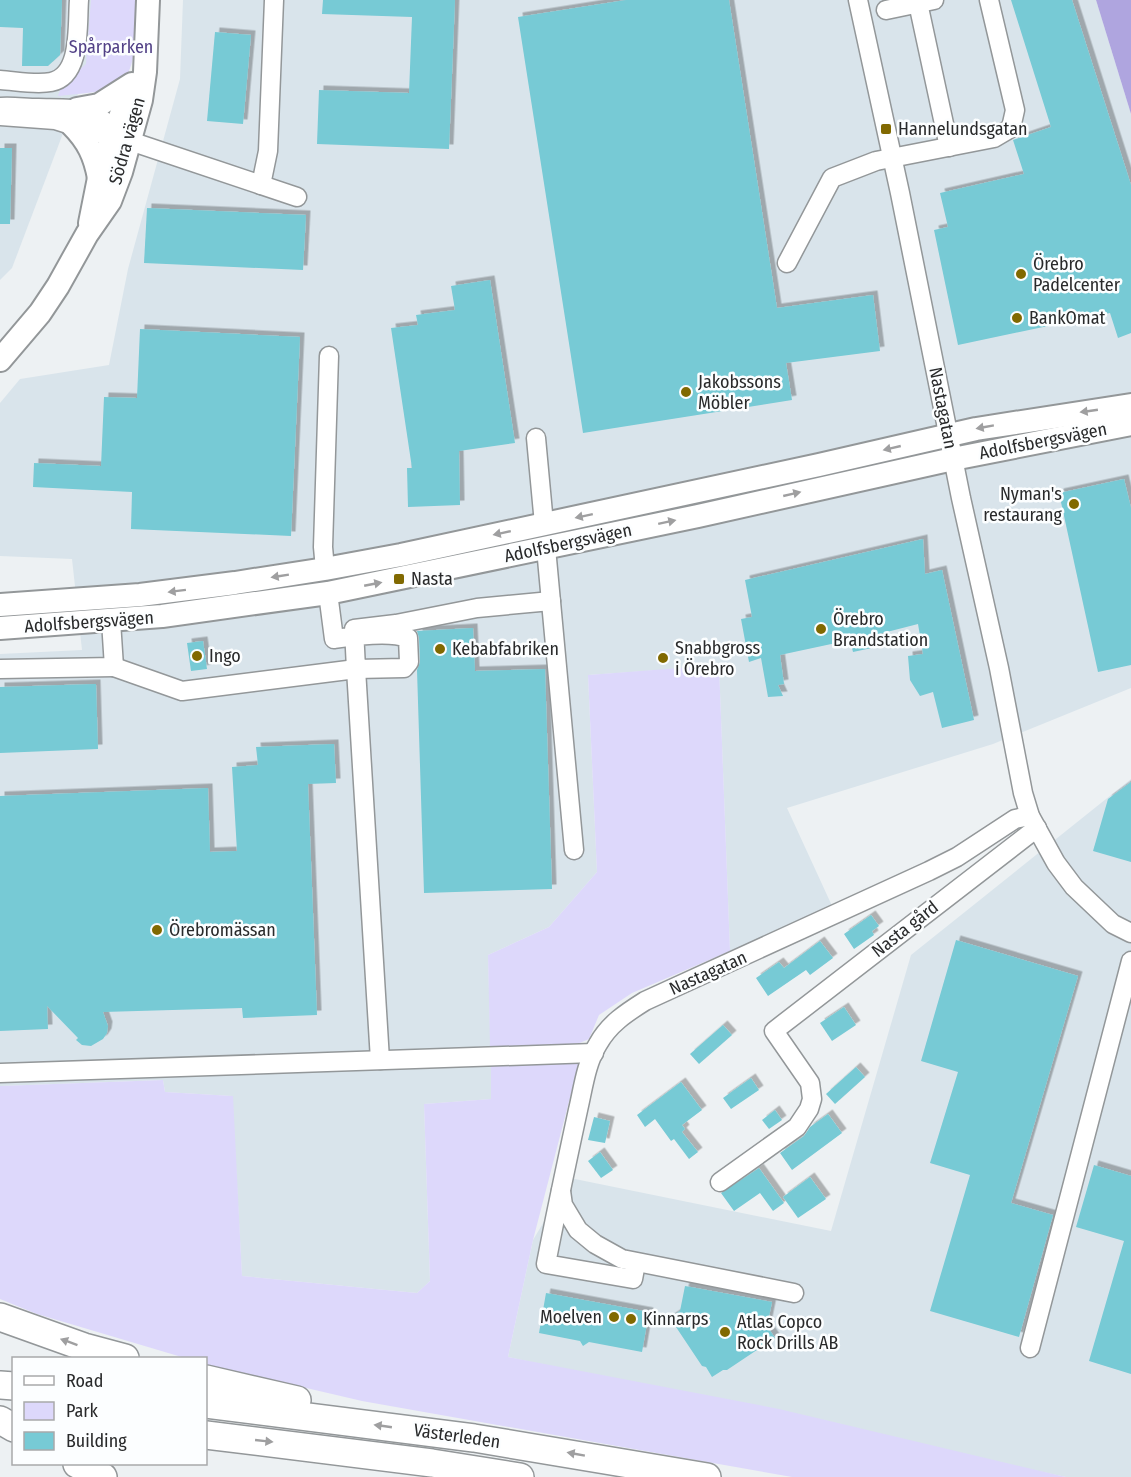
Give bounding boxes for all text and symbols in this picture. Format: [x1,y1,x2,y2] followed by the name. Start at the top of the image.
[69,36,153,58] park label: Spårparken
[104,95,150,187] street label: Södra vägen
[898,118,1028,140] place label: Hannelundsgatan
[879,122,893,136] marker: Hannelundsgatan
[1033,253,1121,296] place label: Örebro Padelcenter
[1014,267,1028,281] marker: Örebro Padelcenter
[1029,307,1106,329] place label: BankOmat
[1010,311,1024,325] marker: BankOmat
[924,365,962,451] street label: Nastagatan
[698,371,781,414] place label: Jakobssons Möbler
[679,385,693,399] marker: Jakobssons Möbler
[1079,406,1098,415] one-way arrow
[977,418,1109,464] street label: Adolfsbergsvägen
[975,423,994,432] one-way arrow
[883,444,901,454] one-way arrow
[983,483,1063,526] place label: Nyman's restaurang
[783,489,802,499] one-way arrow
[1067,497,1081,511] marker: Nyman's restaurang
[575,512,594,521] one-way arrow
[658,517,677,526] one-way arrow
[502,519,634,567] street label: Adolfsbergsvägen
[492,529,511,538] one-way arrow
[411,568,453,590] place label: Nasta
[271,572,290,581] one-way arrow
[392,572,406,586] marker: Nasta
[364,579,383,588] one-way arrow
[167,586,186,596] one-way arrow
[24,607,154,637] street label: Adolfsbergsvägen
[833,608,928,651] place label: Örebro Brandstation
[814,622,828,636] marker: Örebro Brandstation
[675,637,761,680] place label: Snabbgross i Örebro
[452,638,559,660] place label: Kebabfabriken
[433,642,447,656] marker: Kebabfabriken
[209,645,241,667] place label: Ingo
[190,649,204,663] marker: Ingo
[656,651,670,665] marker: Snabbgross i Örebro
[867,896,943,962] street label: Nasta gård
[169,919,276,941] place label: Örebromässan
[150,923,164,937] marker: Örebromässan
[666,946,750,1000] street label: Nastagatan
[540,1306,602,1328] place label: Moelven
[643,1308,709,1330] place label: Kinnarps
[607,1310,621,1324] marker: Moelven
[737,1311,838,1354] place label: Atlas Copco Rock Drills AB
[624,1312,638,1326] marker: Kinnarps
[718,1325,732,1339] marker: Atlas Copco Rock Drills AB
[60,1336,78,1346] one-way arrow
[12,1357,207,1465] legend
[66,1370,103,1392] text: Road
[66,1400,99,1422] text: Park
[412,1419,502,1453] street label: Västerleden
[373,1421,392,1430] one-way arrow
[66,1430,127,1452] text: Building
[254,1436,273,1446] one-way arrow
[566,1449,585,1458] one-way arrow

